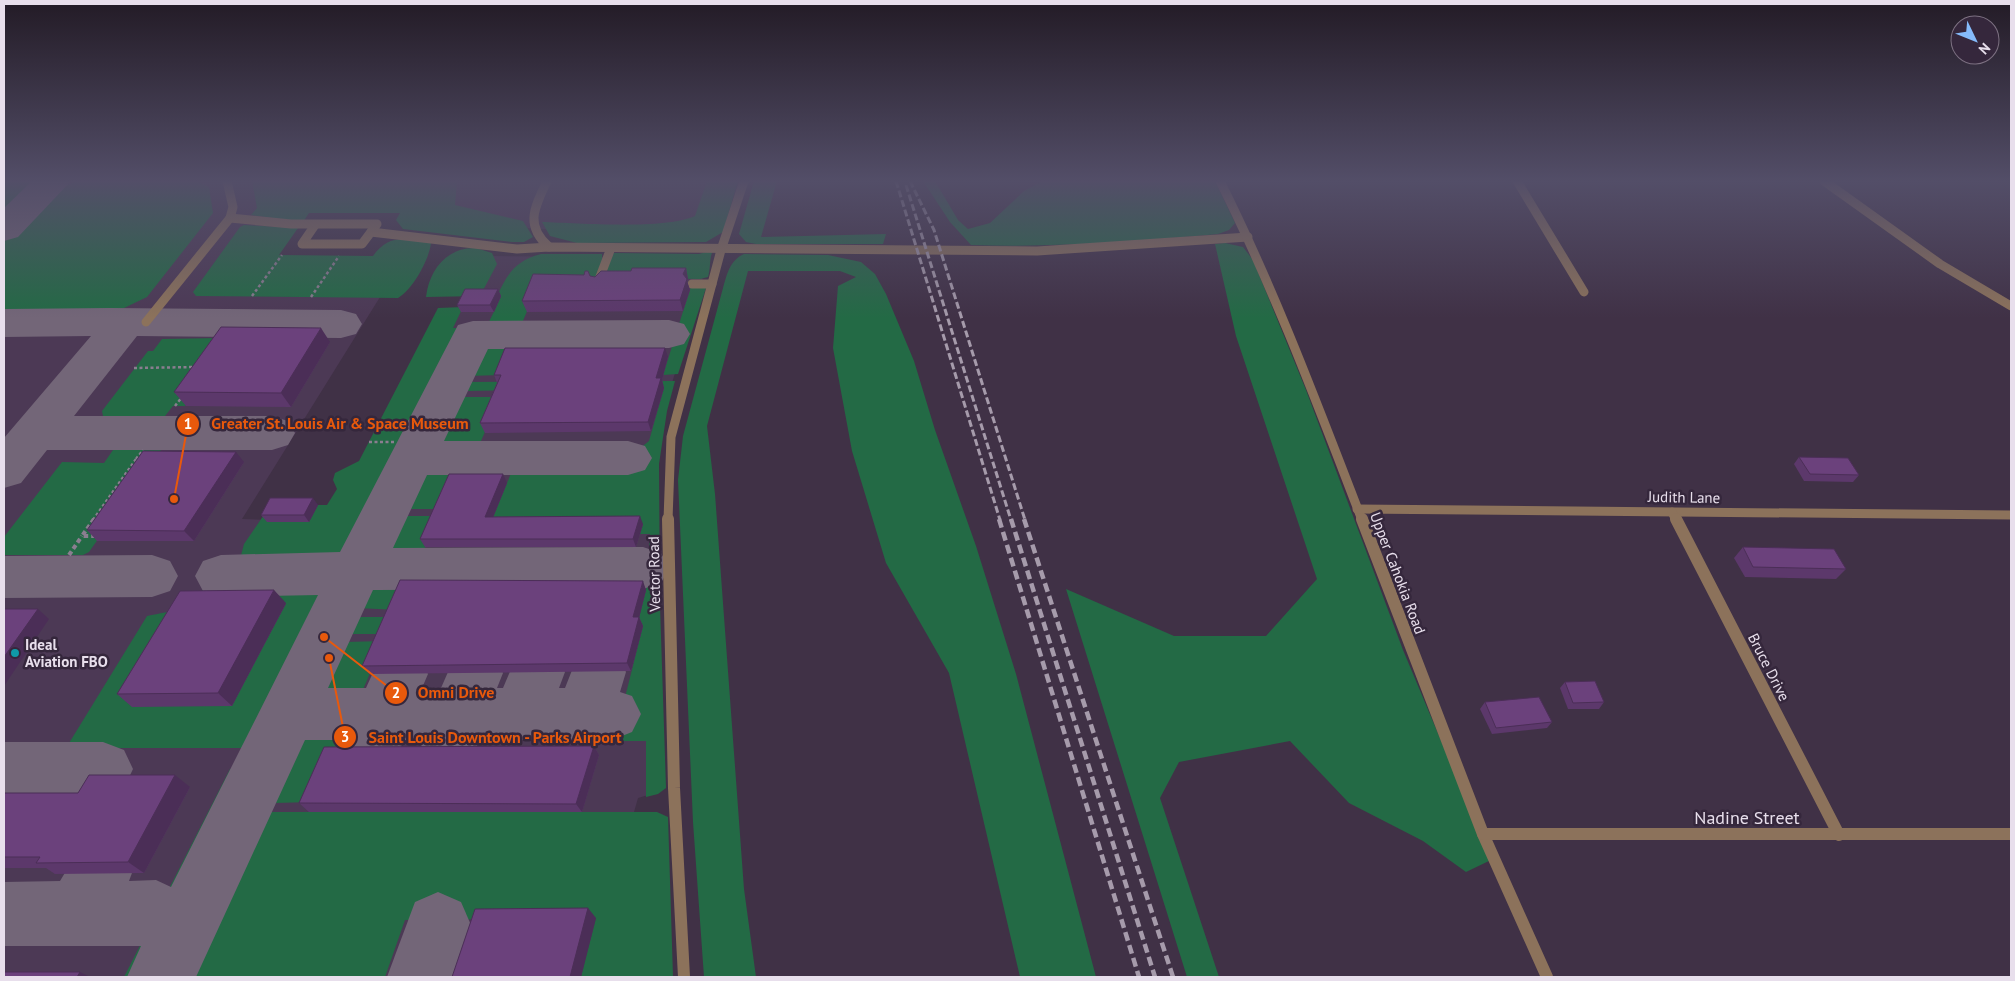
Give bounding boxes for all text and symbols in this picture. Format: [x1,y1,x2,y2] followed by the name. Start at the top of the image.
[1950,15,2000,65] north arrow
[1975,39,1994,58] text: N
[176,408,480,439] callout: Greater St. Louis Air & Space Museum
[211,413,469,433] text: Greater St. Louis Air & Space Museum
[184,414,192,433] text: 1
[1647,487,1720,507] street label: Judith Lane
[1366,509,1430,637] street label: Upper Cahokia Road
[644,536,664,613] street label: Vector Road
[1744,630,1794,704] street label: Bruce Drive
[25,635,108,671] place label: Ideal Aviation FBO
[9,647,21,659] marker: Ideal Aviation FBO
[383,677,505,708] callout: Omni Drive
[418,682,494,702] text: Omni Drive
[392,683,400,702] text: 2
[333,722,633,753] callout: Saint Louis Downtown - Parks Airport
[341,727,349,746] text: 3
[369,727,622,747] text: Saint Louis Downtown - Parks Airport
[1694,806,1800,829] street label: Nadine Street

